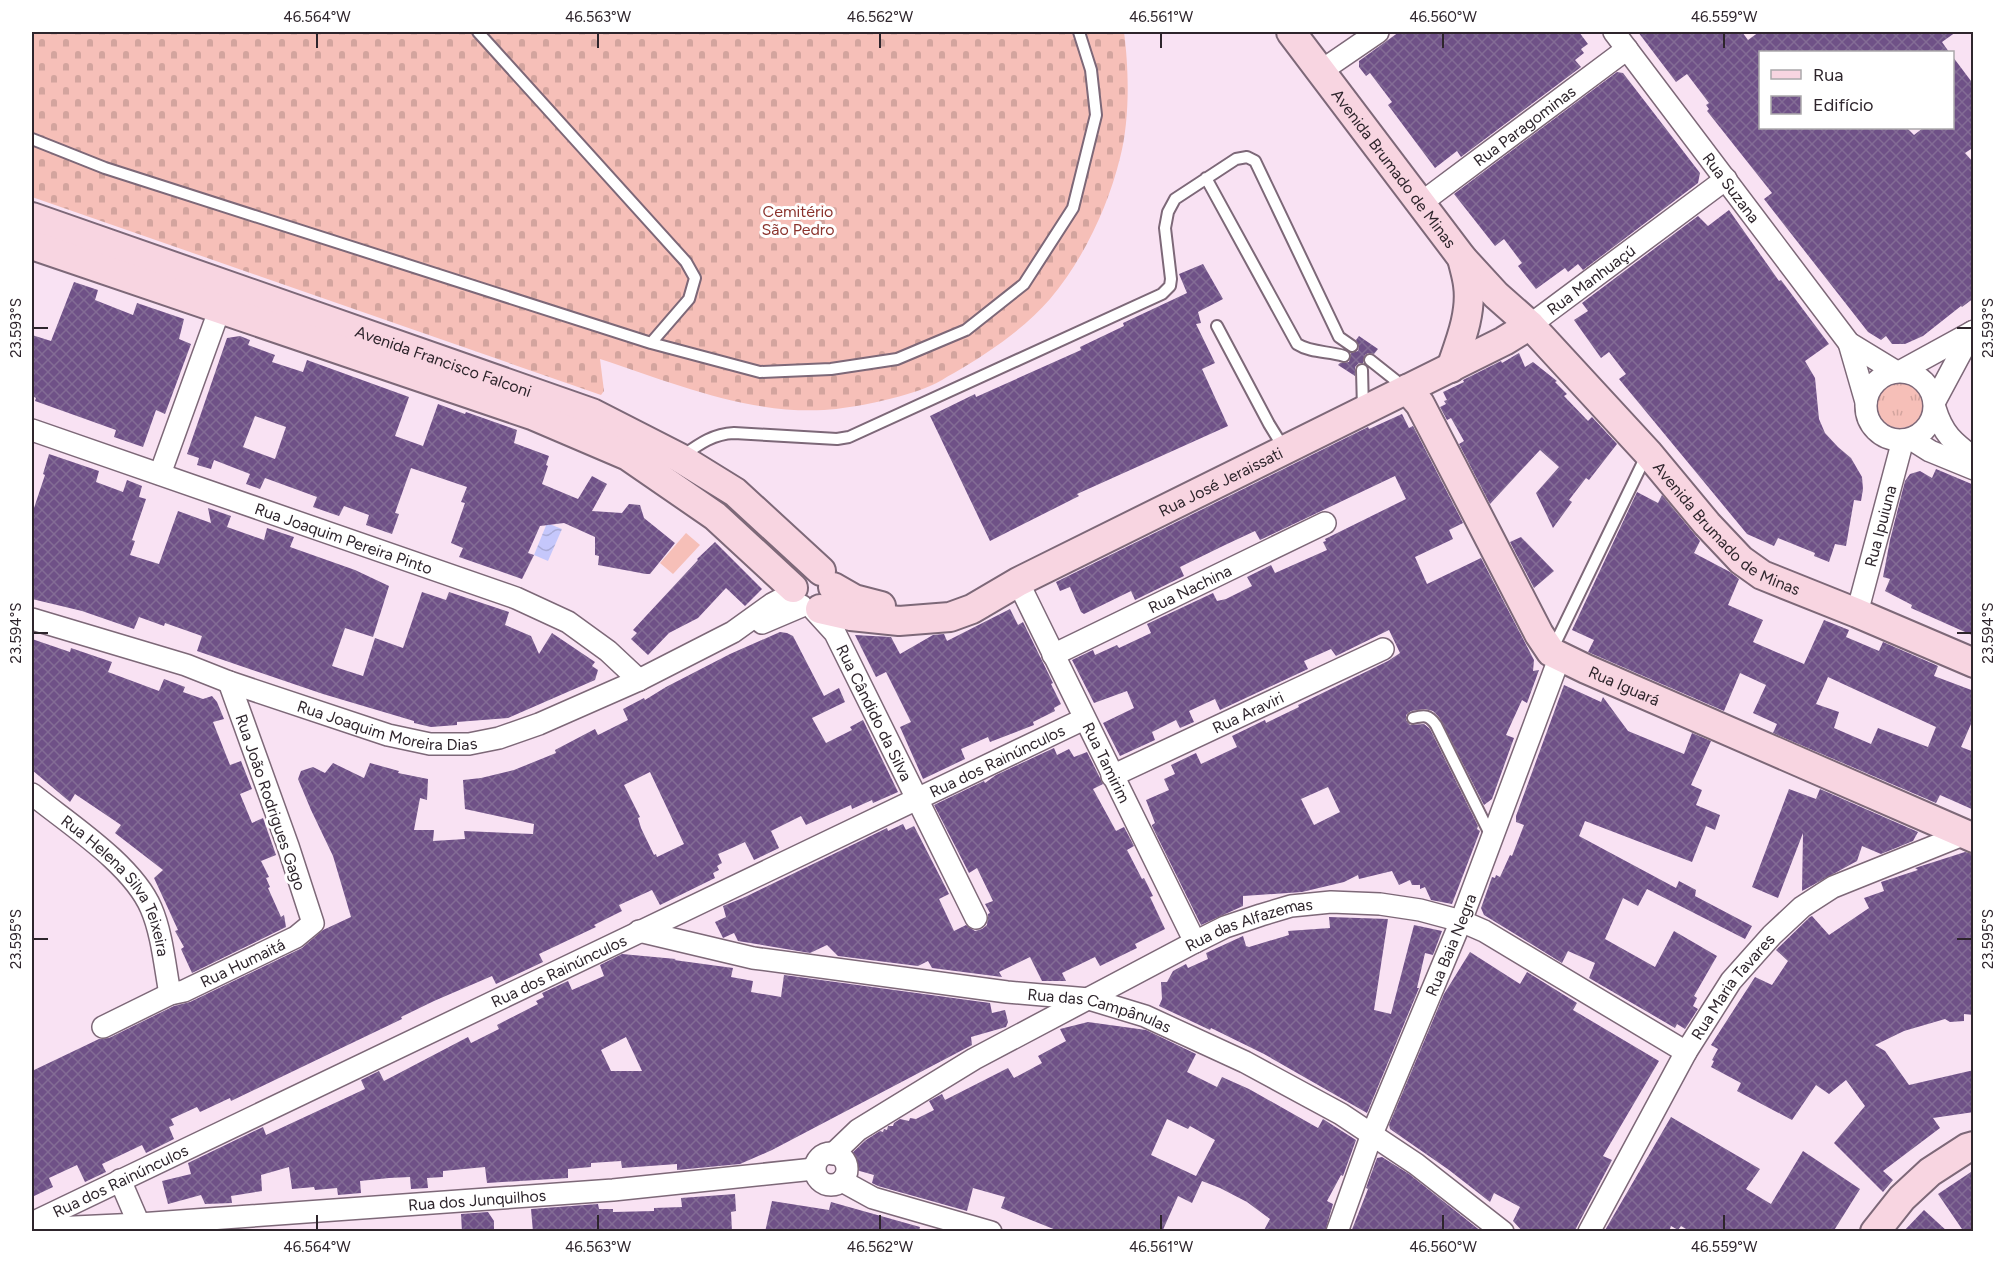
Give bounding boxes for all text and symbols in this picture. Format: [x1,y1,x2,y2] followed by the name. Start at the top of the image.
[283,8,351,26] text: 46.564°W
[565,8,632,26] text: 46.563°W
[847,8,914,26] text: 46.562°W
[1129,8,1194,26] text: 46.561°W
[1409,8,1477,26] text: 46.560°W
[1691,8,1758,26] text: 46.559°W
[1759,51,1954,129] legend
[1813,64,1844,86] text: Rua
[1470,82,1579,170] street label: Rua Paragominas
[1328,85,1460,252] street label: Avenida Brumado de Minas
[1813,94,1874,116] text: Edifício
[1699,149,1764,227] street label: Rua Suzana
[761,202,835,239] park label: Cemitério São Pedro
[1543,241,1639,319] street label: Rua Manhuaçú
[7,298,25,358] text: 23.593°S
[1979,298,1997,358] text: 23.593°S
[353,322,534,401] street label: Avenida Francisco Falconi
[1156,443,1286,521] street label: Rua José Jeraissati
[1649,458,1803,599] street label: Avenida Brumado de Minas
[1861,483,1901,569] street label: Rua Ipuiuna
[252,499,435,578] street label: Rua Joaquim Pereira Pinto
[1145,561,1235,617] street label: Rua Nachina
[7,603,25,663] text: 23.594°S
[1979,603,1997,663] text: 23.594°S
[832,641,916,784] street label: Rua Cândido da Silva
[1586,662,1662,710] street label: Rua Iguará
[1209,688,1287,738] street label: Rua Araviri
[295,696,479,754] street label: Rua Joaquim Moreira Dias
[231,712,310,893] street label: Rua João Rodrigues Gago
[1078,719,1134,806] street label: Rua Tamirim
[926,721,1068,802] street label: Rua dos Rainúnculos
[57,811,173,958] street label: Rua Helena Silva Teixeira
[1422,891,1480,999] street label: Rua Baia Negra
[1182,895,1314,955] street label: Rua das Alfazemas
[7,909,25,969] text: 23.595°S
[1979,909,1997,969] text: 23.595°S
[1687,930,1779,1043] street label: Rua Maria Tavares
[488,931,630,1012] street label: Rua dos Rainúnculos
[197,935,288,992] street label: Rua Humaitá
[1027,985,1174,1037] street label: Rua das Campânulas
[50,1141,191,1222] street label: Rua dos Rainúnculos
[407,1186,547,1215] street label: Rua dos Junquilhos
[283,1238,351,1256] text: 46.564°W
[565,1238,632,1256] text: 46.563°W
[847,1238,914,1256] text: 46.562°W
[1129,1238,1194,1256] text: 46.561°W
[1409,1238,1477,1256] text: 46.560°W
[1691,1238,1758,1256] text: 46.559°W

